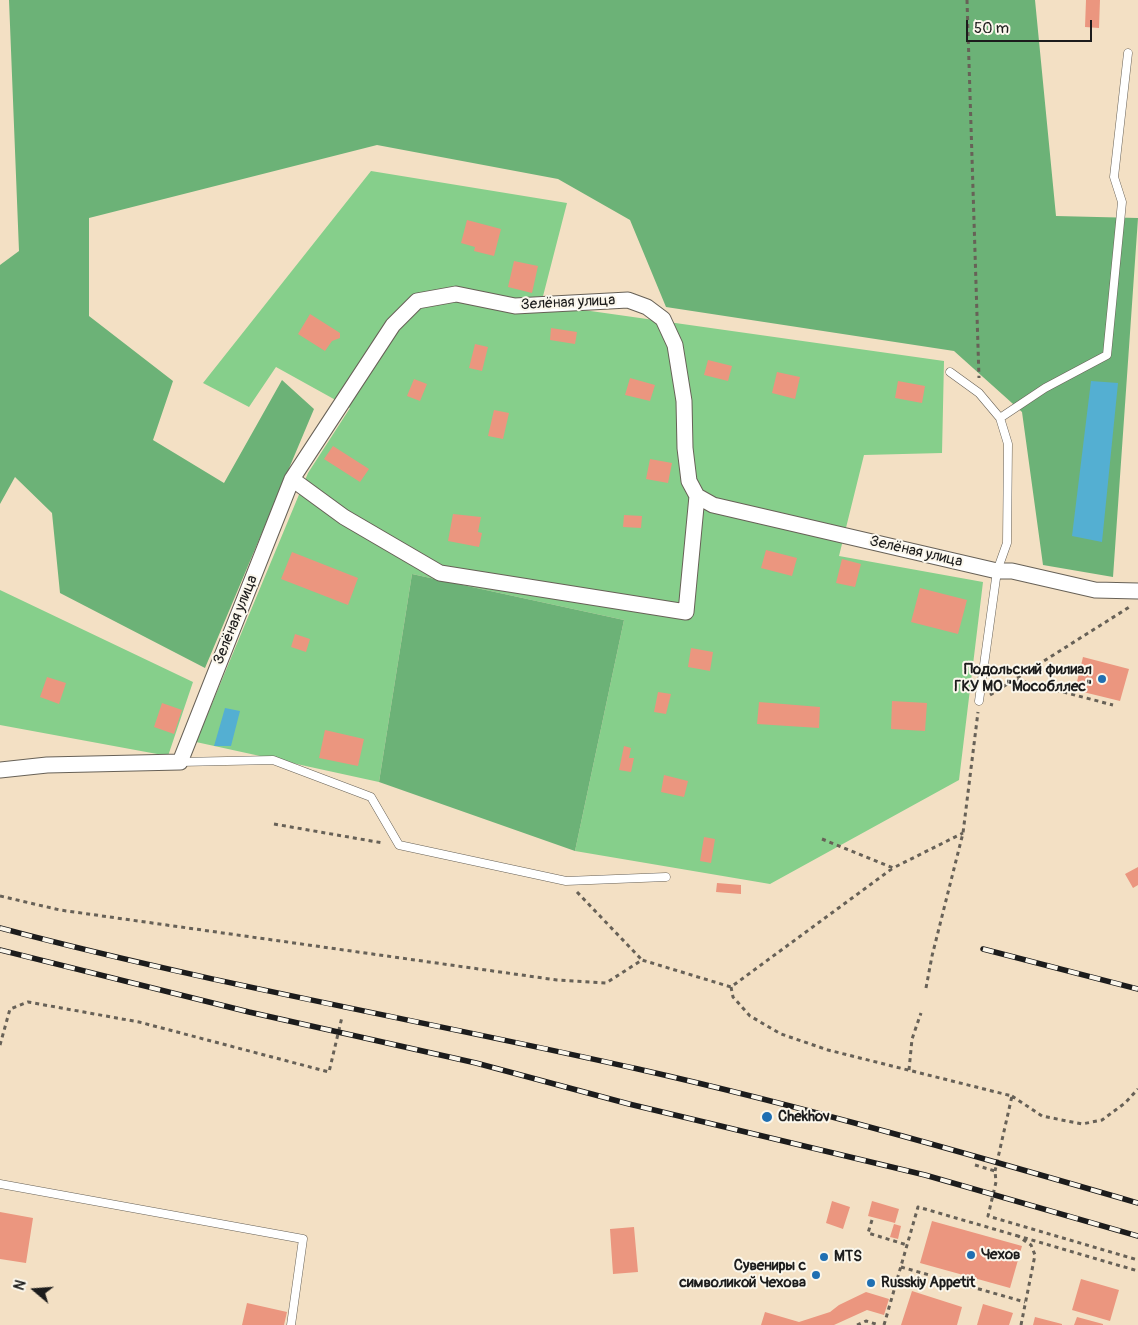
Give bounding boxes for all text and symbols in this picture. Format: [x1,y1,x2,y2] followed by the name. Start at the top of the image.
[968,10,1094,42] scale bar
[974,19,1009,38] text: 50 m
[520,292,616,314] street label: Зелёная улица
[868,533,964,571] street label: Зелёная улица
[210,573,262,667] street label: Зелёная улица
[954,661,1092,696] place label: Подольский филиал ГКУ МО "Мособллес"
[1096,673,1108,685] marker: Подольский филиал ГКУ МО "Мособллес"
[778,1108,830,1126] place label: Chekhov
[760,1110,774,1124] marker: Chekhov
[981,1246,1020,1264] place label: Чехов
[834,1248,862,1266] place label: MTS
[965,1249,977,1261] marker: Чехов
[818,1251,830,1263] marker: MTS
[679,1257,806,1292] place label: Сувениры с символикой Чехова
[10,1265,60,1315] north arrow
[810,1269,822,1281] marker: Сувениры с символикой Чехова
[881,1274,975,1292] place label: Russkiy Appetit
[865,1277,877,1289] marker: Russkiy Appetit
[11,1278,30,1292] text: N

